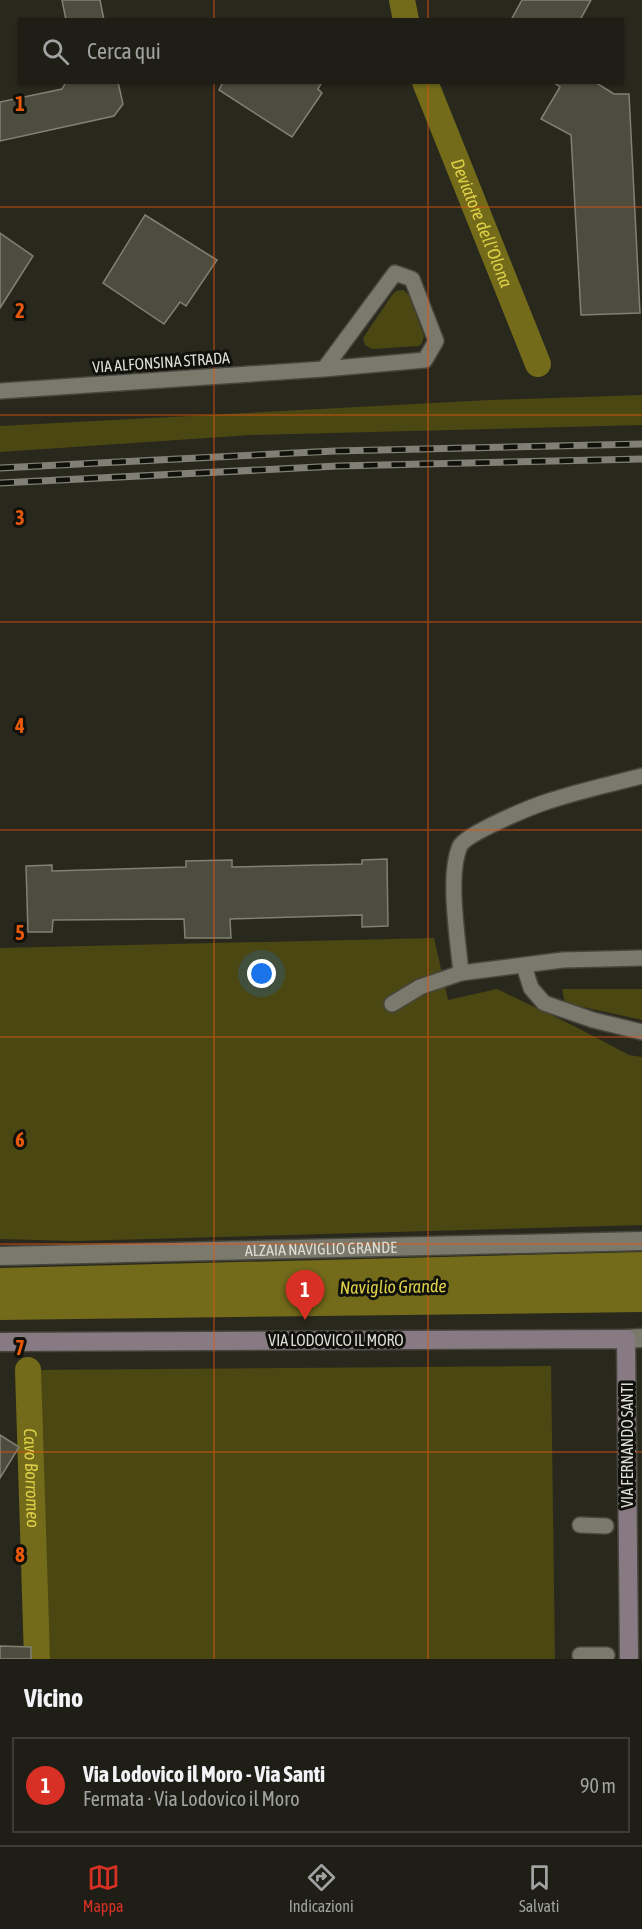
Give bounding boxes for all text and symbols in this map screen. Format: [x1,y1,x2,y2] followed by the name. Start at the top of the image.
[18,18,624,84] search box
[39,35,72,68] icon: search
[87,38,161,64] text: Cerca qui
[15,92,25,115] text: 1
[447,156,517,291] water label: Deviatore dell'Olona
[15,299,25,322] text: 2
[92,348,231,376] street label: VIA ALFONSINA STRADA
[15,506,25,529] text: 3
[14,714,25,737] text: 4
[15,921,25,944] text: 5
[247,959,276,988] your location
[15,1128,25,1151] text: 6
[245,1238,397,1259] street label: ALZAIA NAVIGLIO GRANDE
[286,1270,324,1320] pin: 1
[339,1275,447,1298] water label: Naviglio Grande
[268,1331,404,1349] street label: VIA LODOVICO IL MORO
[15,1336,25,1359] text: 7
[618,1382,636,1508] street label: VIA FERNANDO SANTI
[20,1428,44,1528] water label: Cavo Borromeo
[15,1543,25,1566] text: 8
[24,1683,83,1713] text: Vicino
[83,1761,325,1787] text: Via Lodovico il Moro - Via Santi
[41,1774,50,1797] text: 1
[580,1774,616,1797] text: 90 m
[83,1787,300,1810] text: Fermata · Via Lodovico il Moro
[83,1861,123,1915] tab: Mappa
[289,1861,354,1915] tab: Indicazioni
[519,1861,559,1915] tab: Salvati

